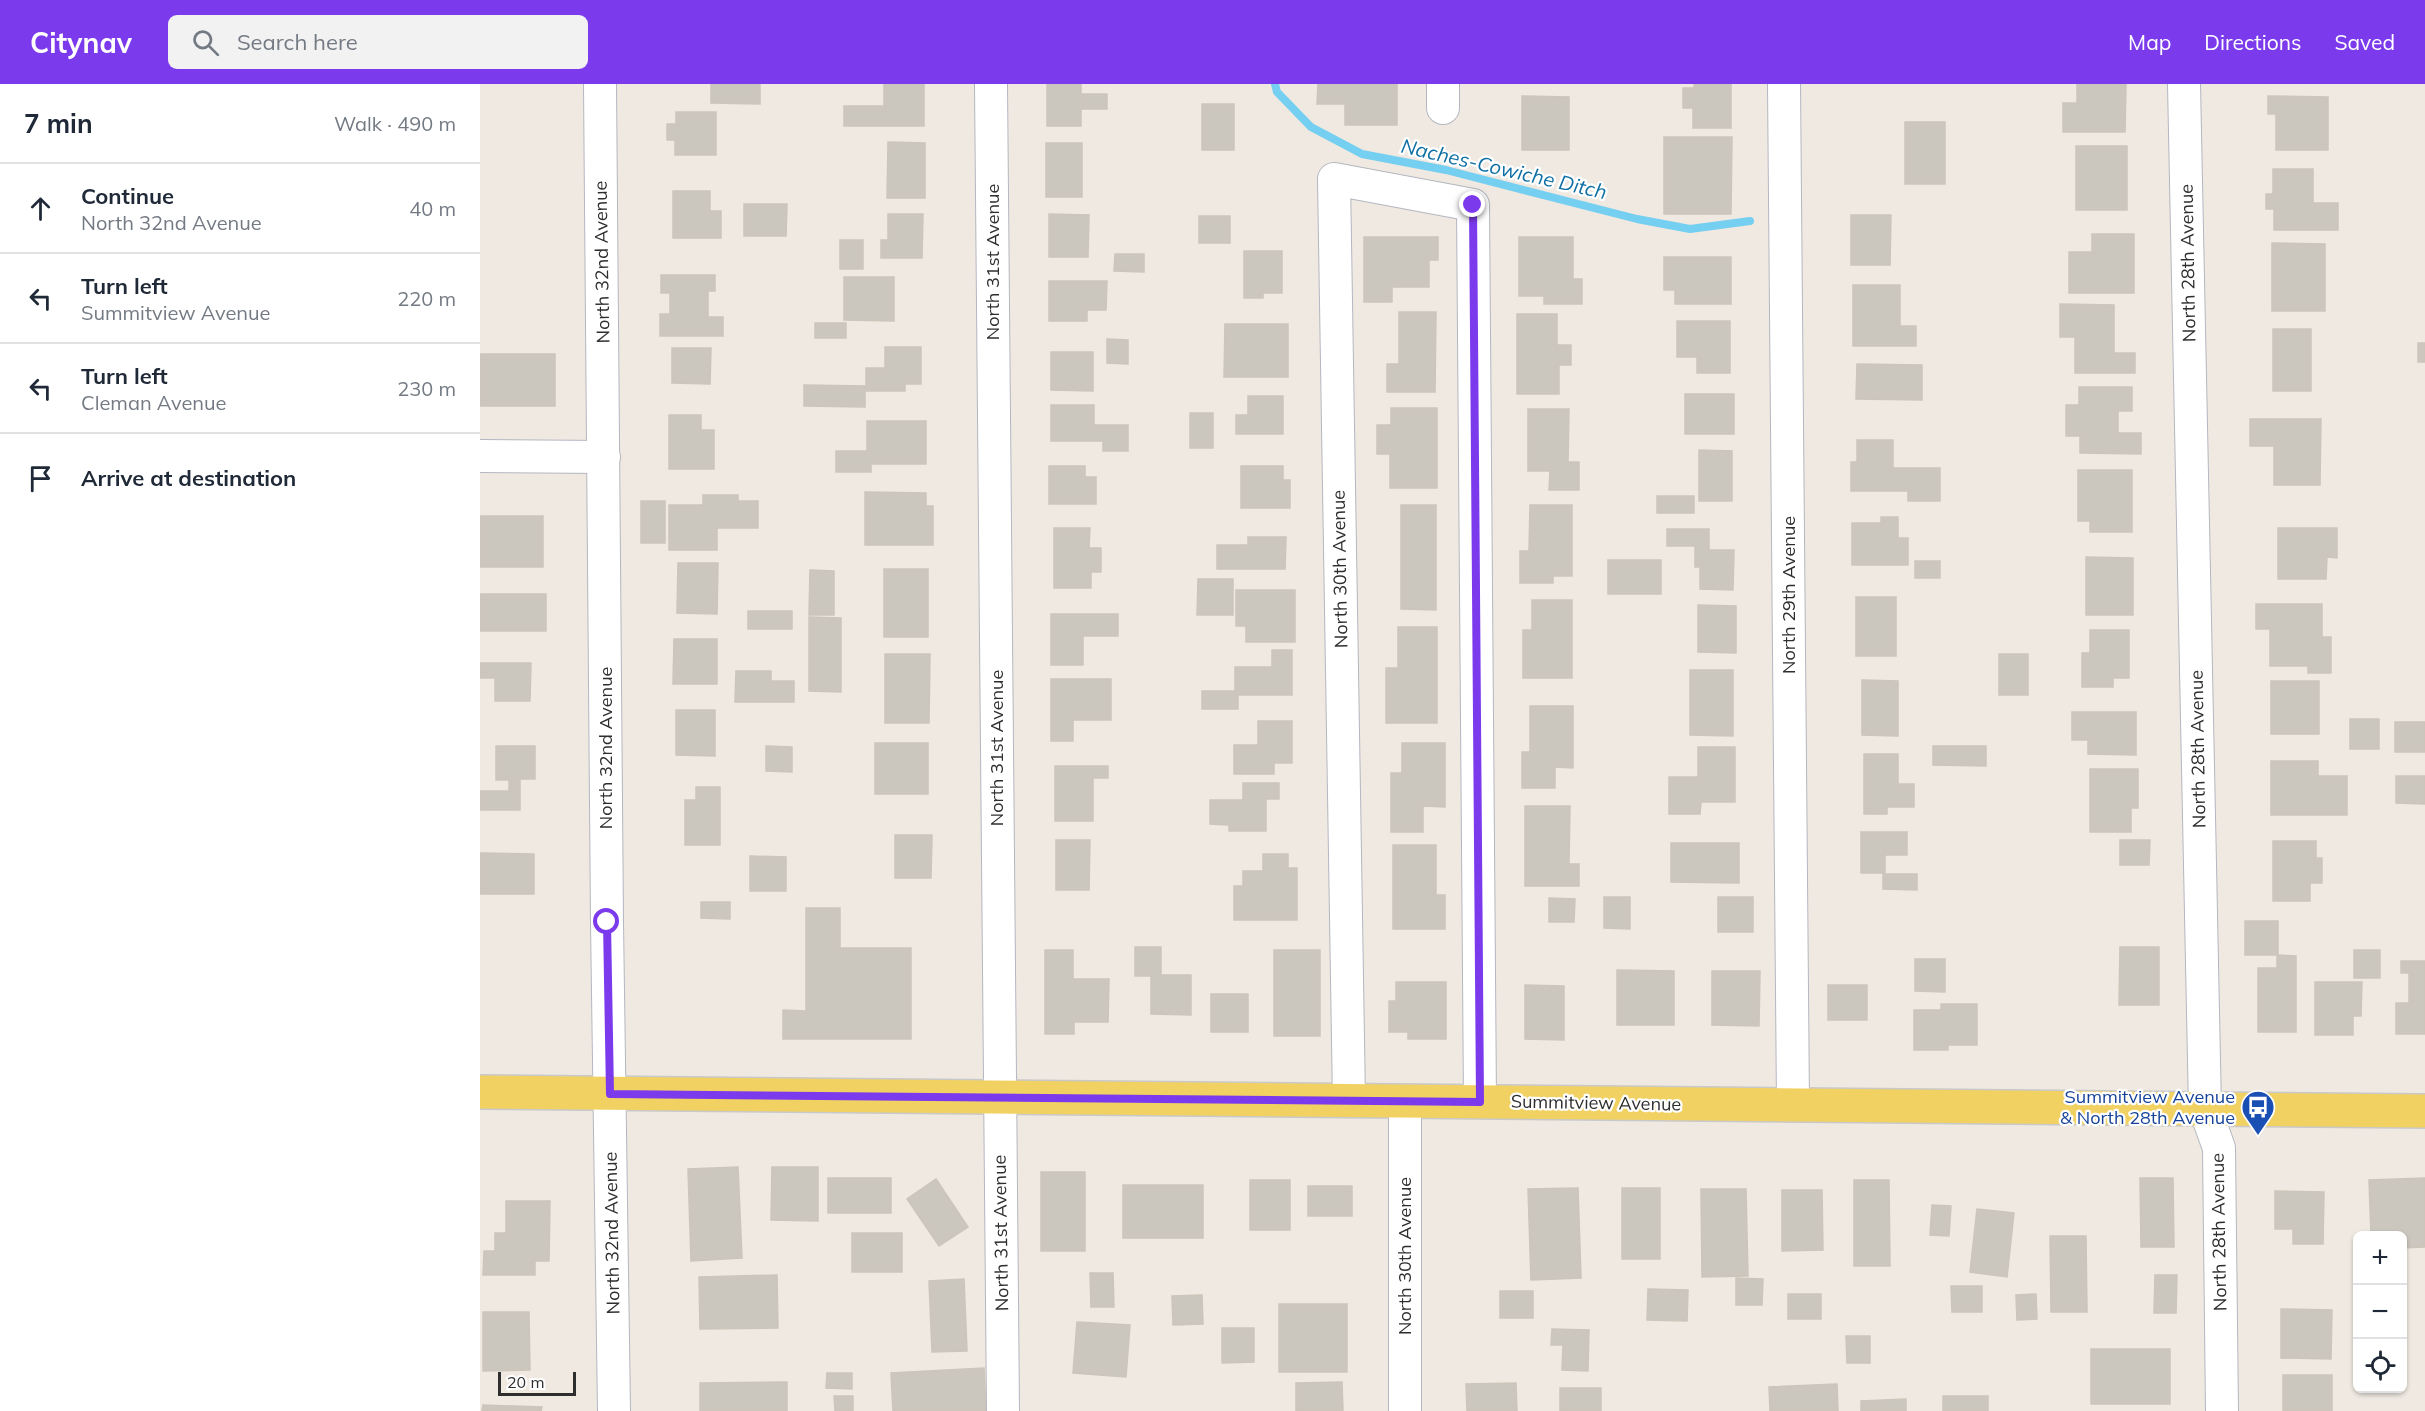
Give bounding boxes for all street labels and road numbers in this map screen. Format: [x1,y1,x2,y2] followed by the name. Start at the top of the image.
[589,181,614,344] street label: North 32nd Avenue
[981,184,1004,340] street label: North 31st Avenue
[2175,184,2200,342] street label: North 28th Avenue
[1327,490,1352,648] street label: North 30th Avenue
[1777,516,1800,674] street label: North 29th Avenue
[594,667,617,829] street label: North 32nd Avenue
[985,670,1008,826] street label: North 31st Avenue
[2185,670,2210,828] street label: North 28th Avenue
[1511,1090,1681,1115] street label: Summitview Avenue
[599,1152,624,1315] street label: North 32nd Avenue
[2206,1153,2231,1311] street label: North 28th Avenue
[988,1155,1013,1311] street label: North 31st Avenue
[1393,1177,1416,1335] street label: North 30th Avenue

